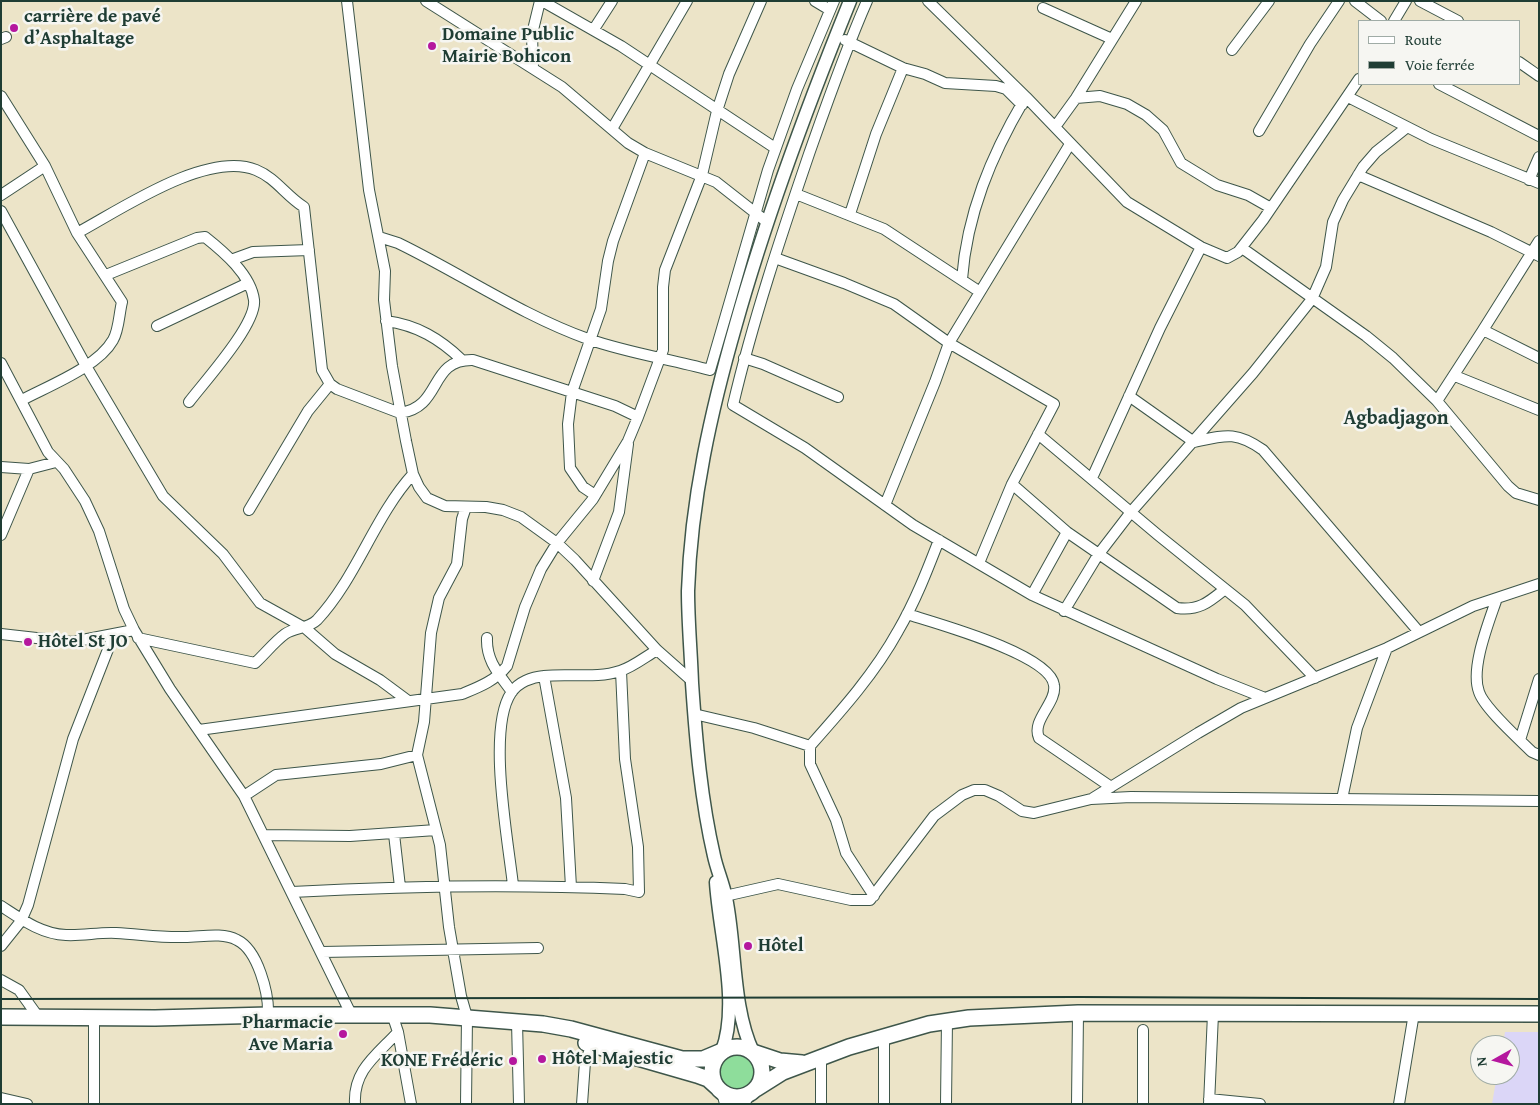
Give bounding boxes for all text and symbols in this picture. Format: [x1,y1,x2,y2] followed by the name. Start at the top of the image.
[24,6,161,50] place label: carrière de pavé d’Asphaltage
[1358,20,1520,85] legend
[8,22,20,34] marker: carrière de pavé d’Asphaltage
[442,24,574,68] place label: Domaine Public Mairie Bohicon
[1405,29,1442,50] text: Route
[426,40,438,52] marker: Domaine Public Mairie Bohicon
[1405,54,1474,75] text: Voie ferrée
[1343,407,1449,431] district label: Agbadjagon
[38,631,128,653] place label: Hôtel St JO
[22,636,34,648] marker: Hôtel St JO
[758,935,804,957] place label: Hôtel
[742,940,754,952] marker: Hôtel
[242,1012,333,1056] place label: Pharmacie Ave Maria
[337,1028,349,1040] marker: Pharmacie Ave Maria
[1470,1035,1520,1085] north arrow
[552,1048,673,1070] place label: Hôtel Majestic
[381,1050,503,1072] place label: KONE Frédéric
[536,1053,548,1065] marker: Hôtel Majestic
[507,1055,519,1067] marker: KONE Frédéric
[1471,1056,1492,1068] text: N

